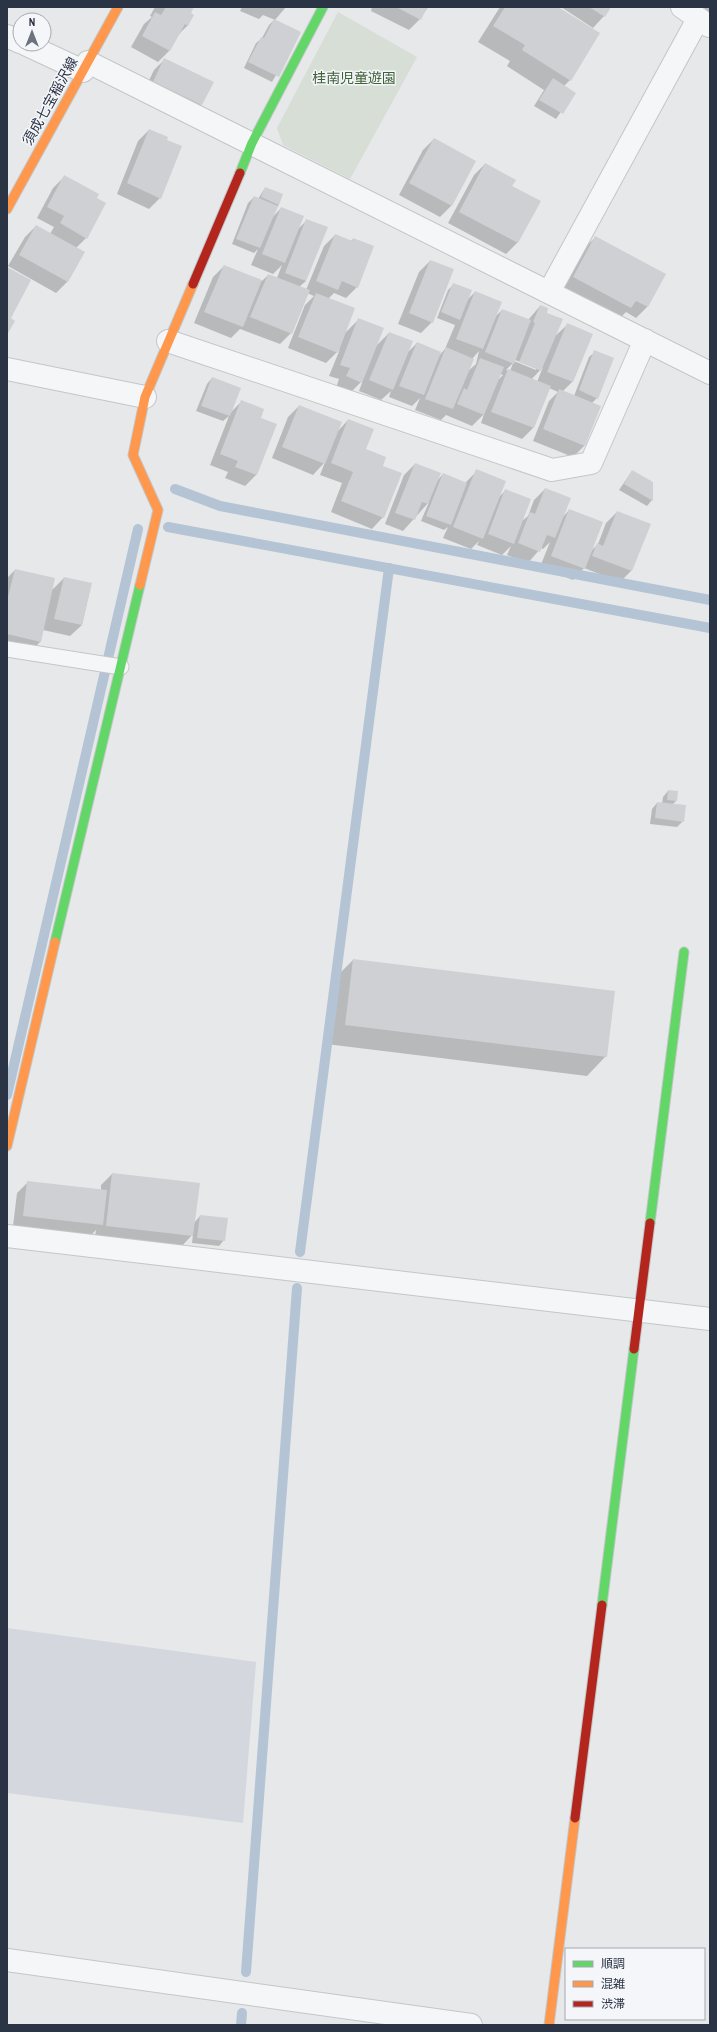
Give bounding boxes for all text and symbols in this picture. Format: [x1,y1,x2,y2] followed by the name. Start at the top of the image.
[12,12,52,52] north arrow
[29,15,35,29] text: N
[18,54,82,148] street label: 須成七宝稲沢線
[312,69,396,87] park label: 桂南児童遊園
[565,1948,705,2020] legend
[601,1956,625,1972] text: 順調
[601,1976,625,1992] text: 混雑
[601,1996,625,2012] text: 渋滞

